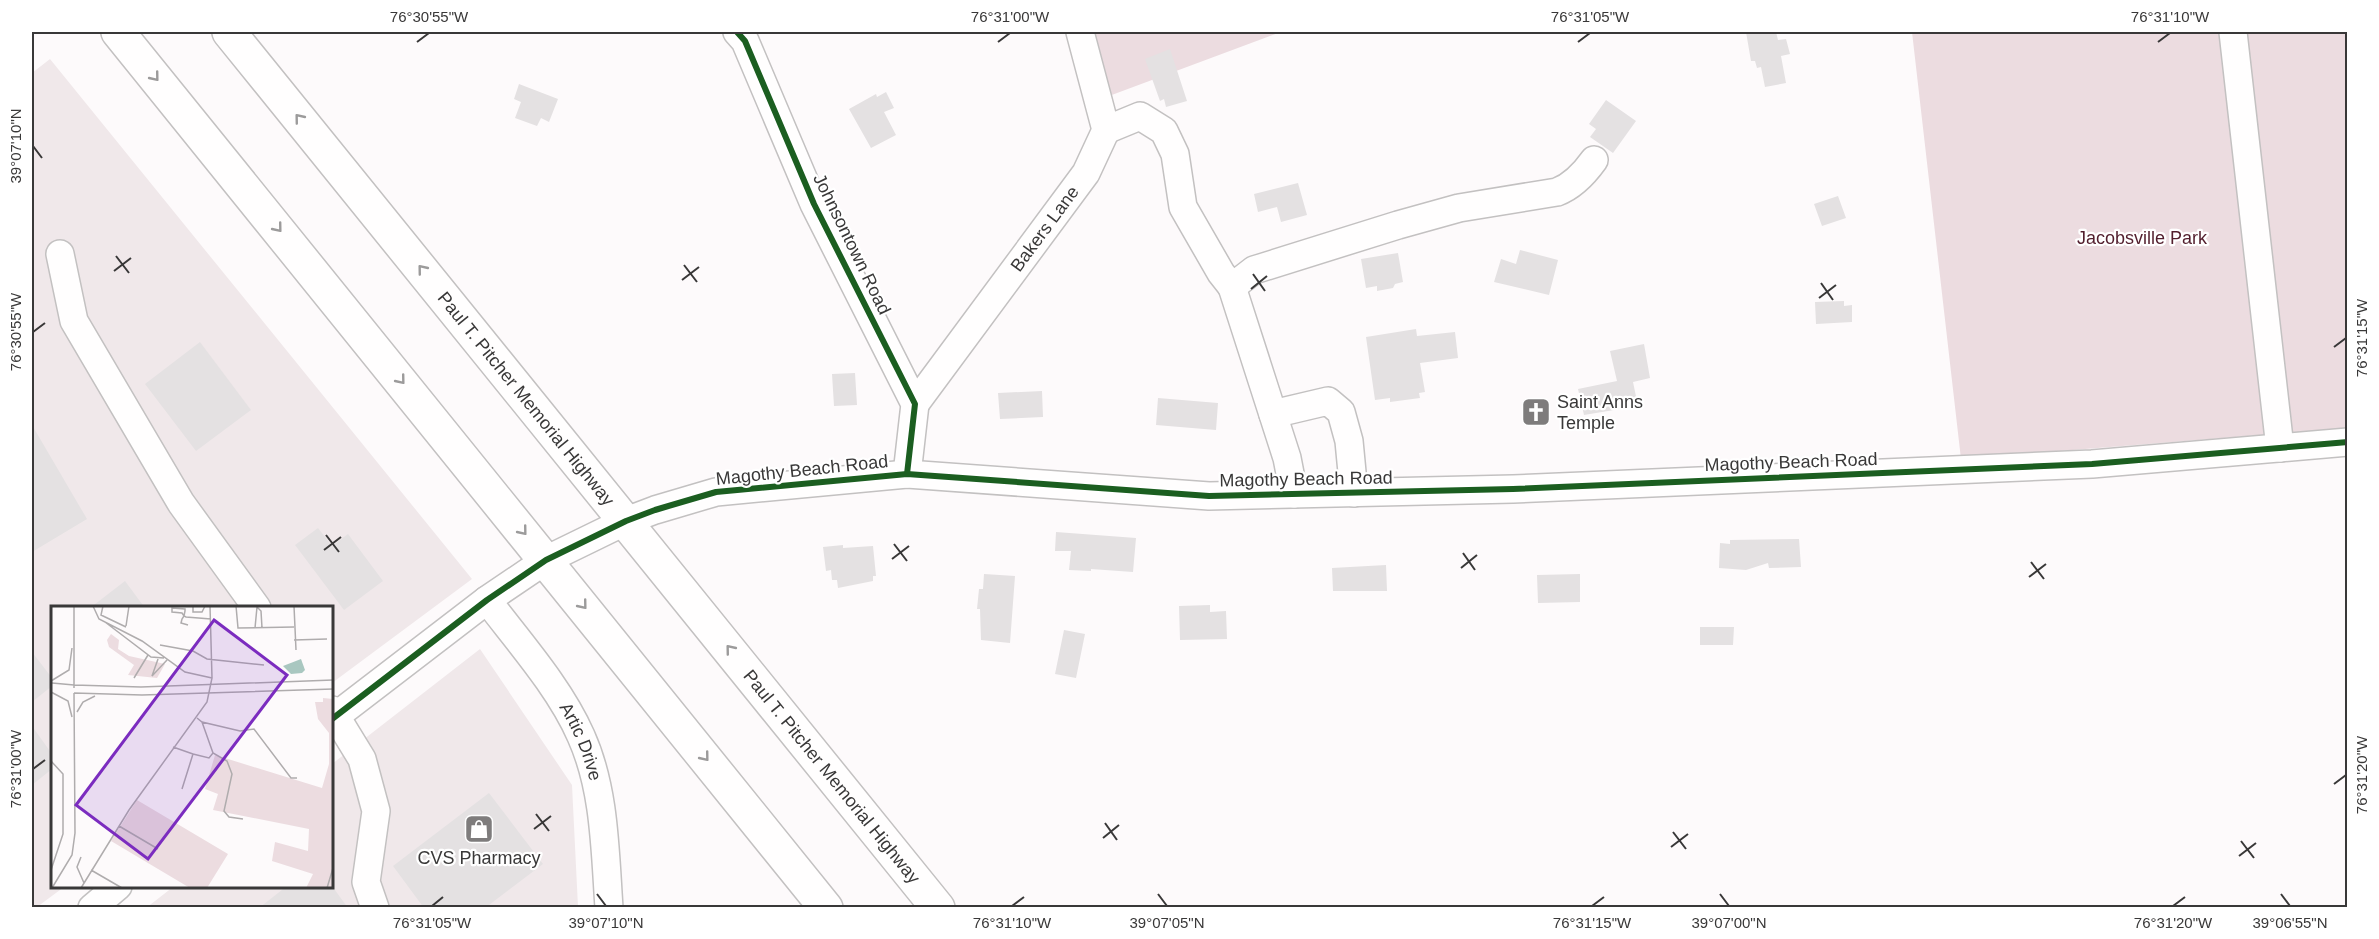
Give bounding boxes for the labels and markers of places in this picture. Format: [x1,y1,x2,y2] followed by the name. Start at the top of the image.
[1557,392,1643,433] place label: Saint Anns Temple
[1520,396,1552,428] church icon: Saint Anns Temple
[463,813,495,845] shop icon: CVS Pharmacy
[417,848,541,868] place label: CVS Pharmacy

